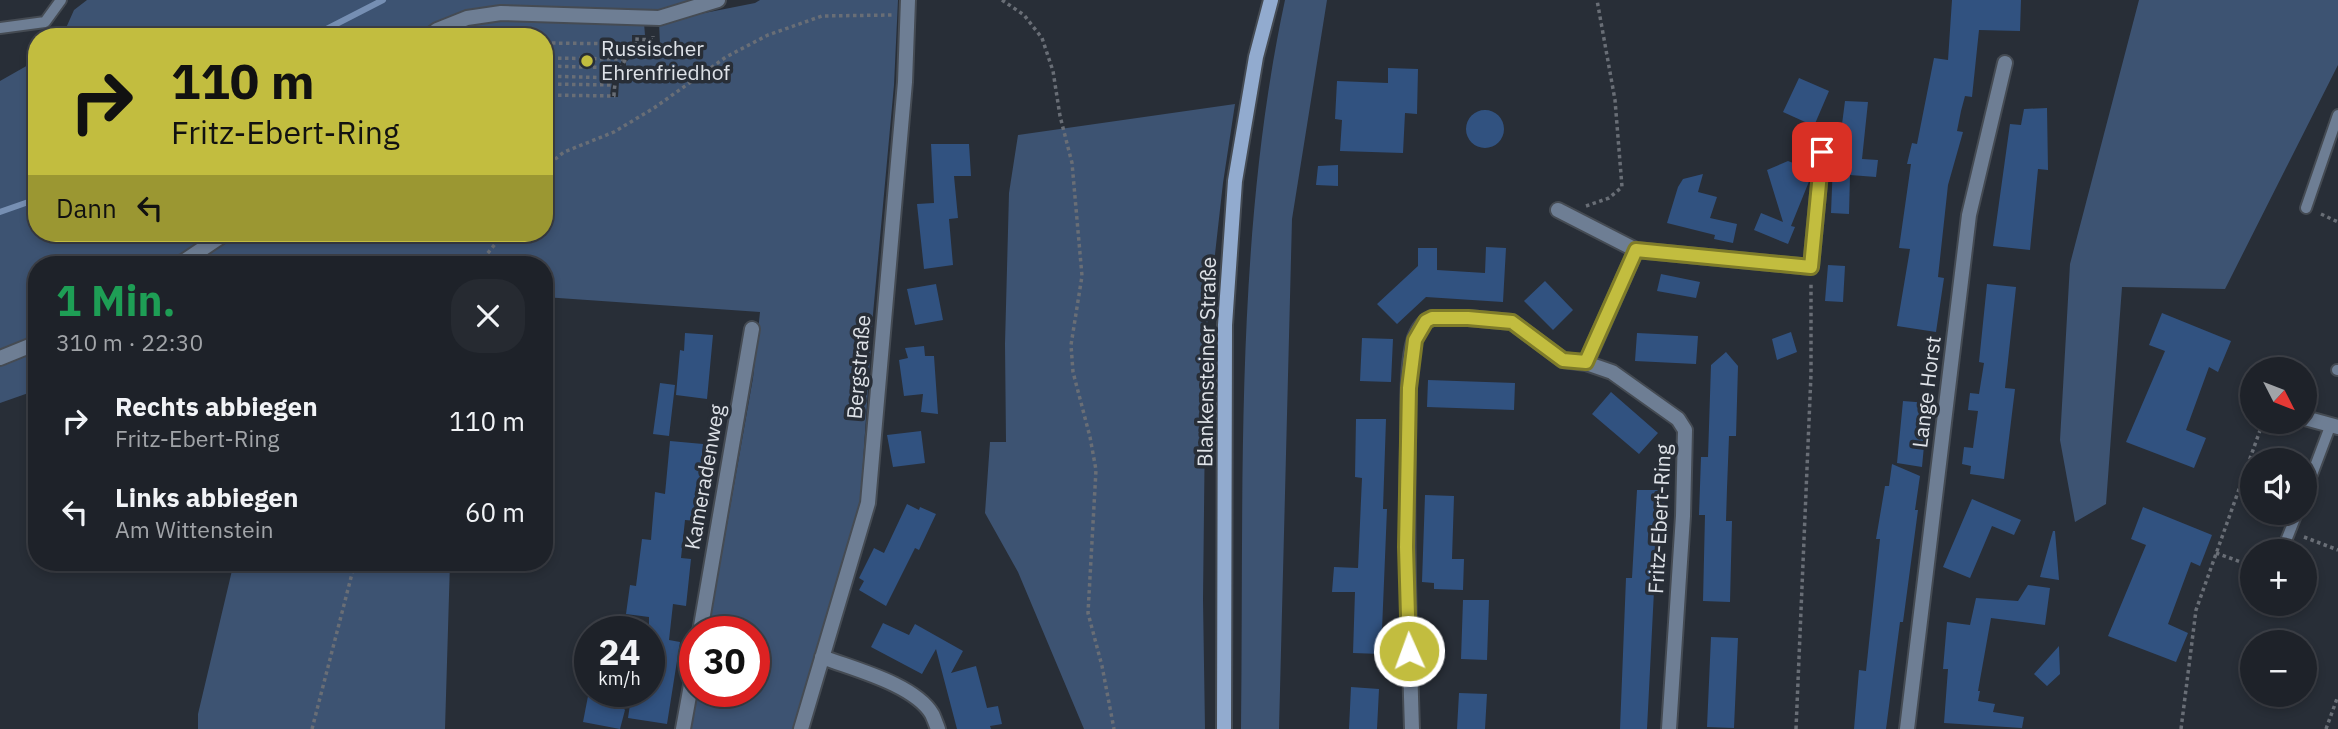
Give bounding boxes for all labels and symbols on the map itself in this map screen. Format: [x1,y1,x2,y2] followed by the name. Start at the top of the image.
[601,34,730,86] place label: Russischer Ehrenfriedhof
[579,53,595,69] marker: Russischer Ehrenfriedhof
[1792,122,1852,182] pin
[1190,257,1222,467] street label: Blankensteiner Straße
[839,313,877,420] street label: Bergstraße
[1905,334,1947,450] street label: Lange Horst
[2240,357,2317,434] north arrow
[677,402,731,552] street label: Kameradenweg
[1641,443,1677,595] street label: Fritz-Ebert-Ring
[1372,614,1446,688] position arrow
[679,616,770,707] speed limit sign: 30

